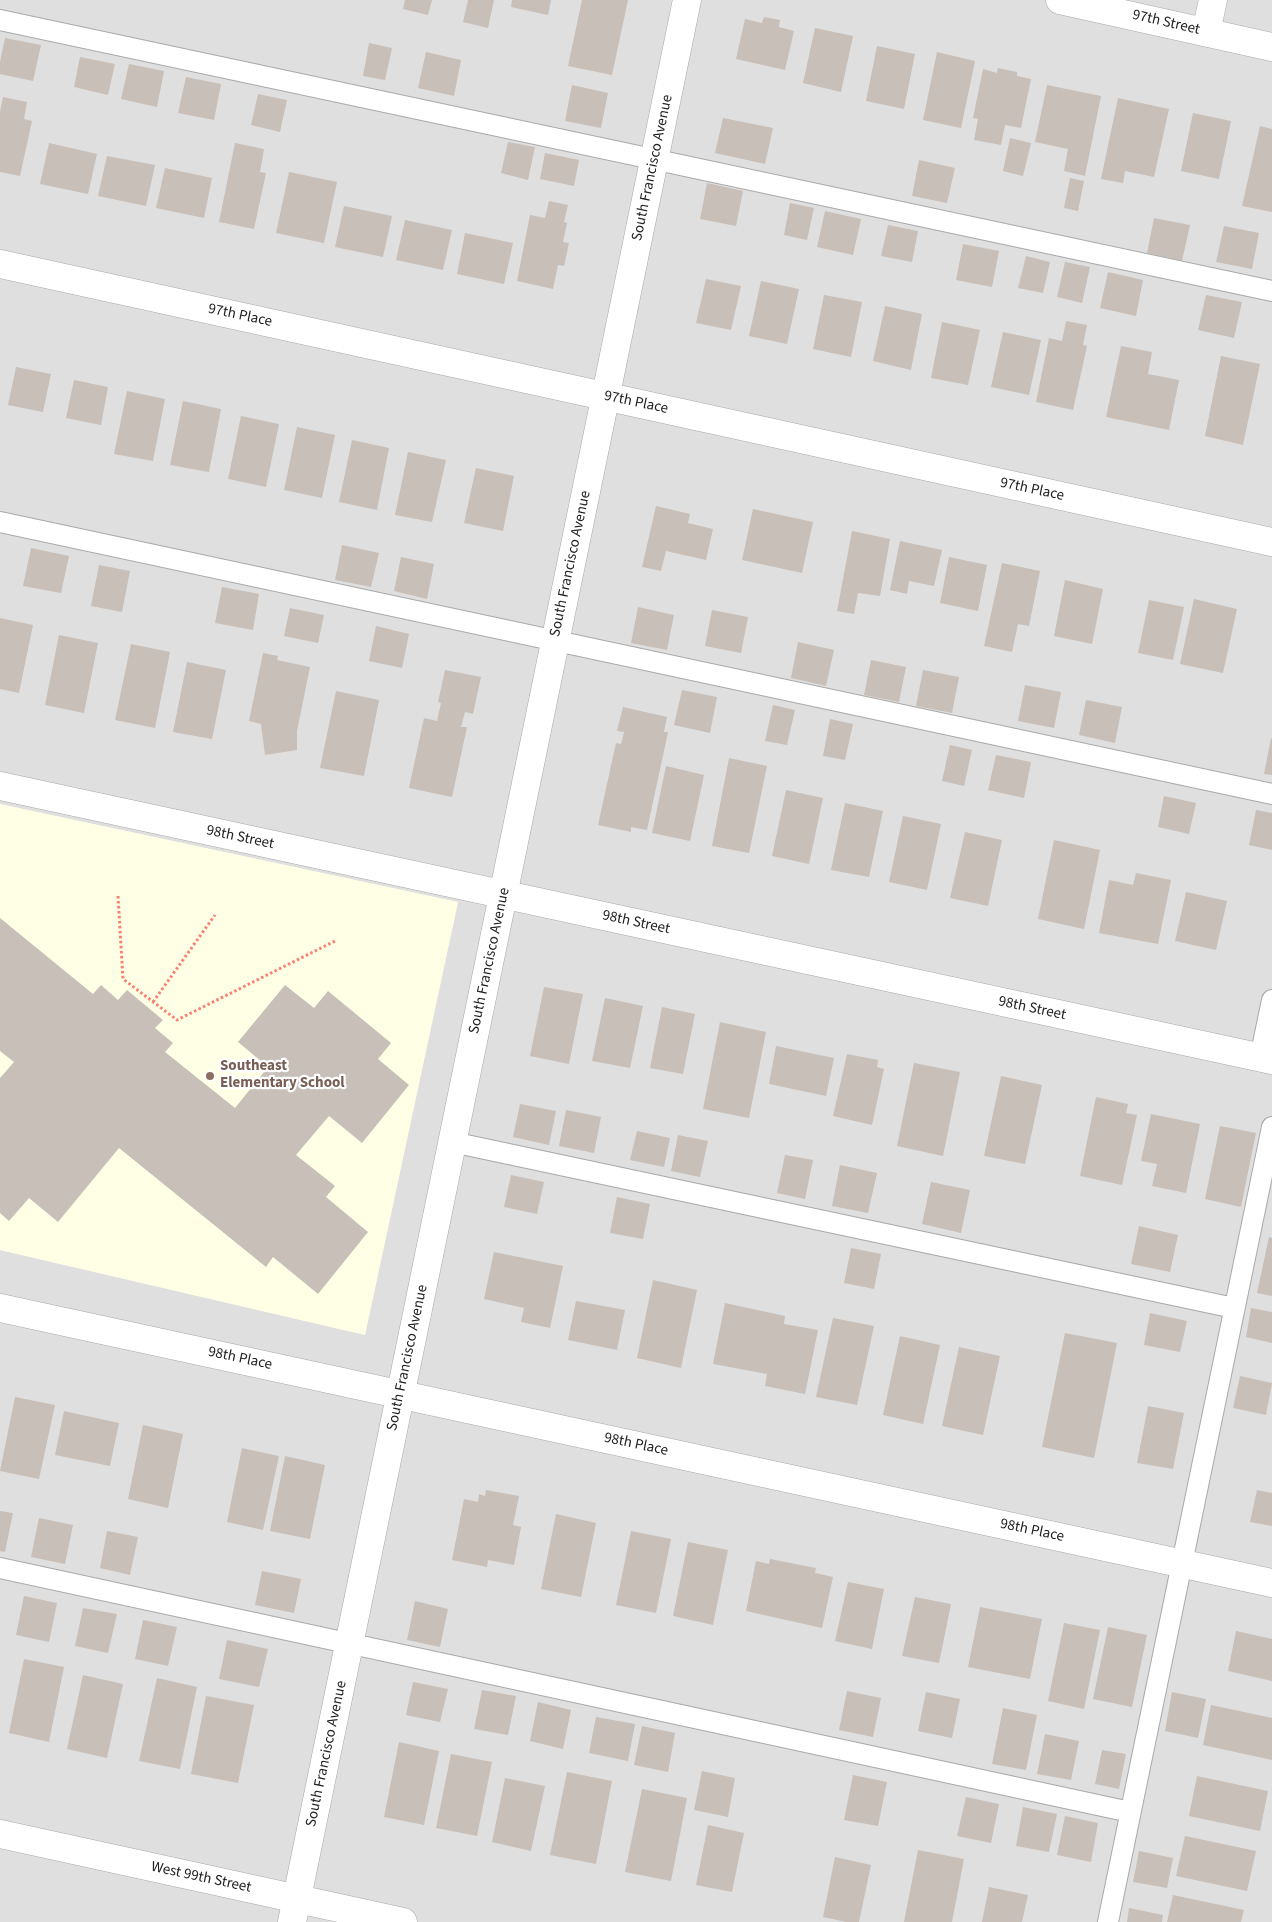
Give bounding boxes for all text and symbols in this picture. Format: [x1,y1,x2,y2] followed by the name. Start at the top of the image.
[1130,7,1202,39] street label: 97th Street
[629,93,677,243] street label: South Francisco Avenue
[206,300,274,332] street label: 97th Place
[602,387,670,419] street label: 97th Place
[998,474,1066,506] street label: 97th Place
[547,489,595,639] street label: South Francisco Avenue
[205,822,275,854] street label: 98th Street
[466,886,514,1036] street label: South Francisco Avenue
[601,907,671,939] street label: 98th Street
[997,993,1067,1025] street label: 98th Street
[220,1058,345,1093] place label: Southeast Elementary School
[204,1070,216,1082] marker: Southeast Elementary School
[384,1283,432,1433] street label: South Francisco Avenue
[206,1343,274,1375] street label: 98th Place
[602,1429,670,1461] street label: 98th Place
[998,1515,1066,1547] street label: 98th Place
[303,1679,351,1829] street label: South Francisco Avenue
[149,1859,253,1897] street label: West 99th Street

